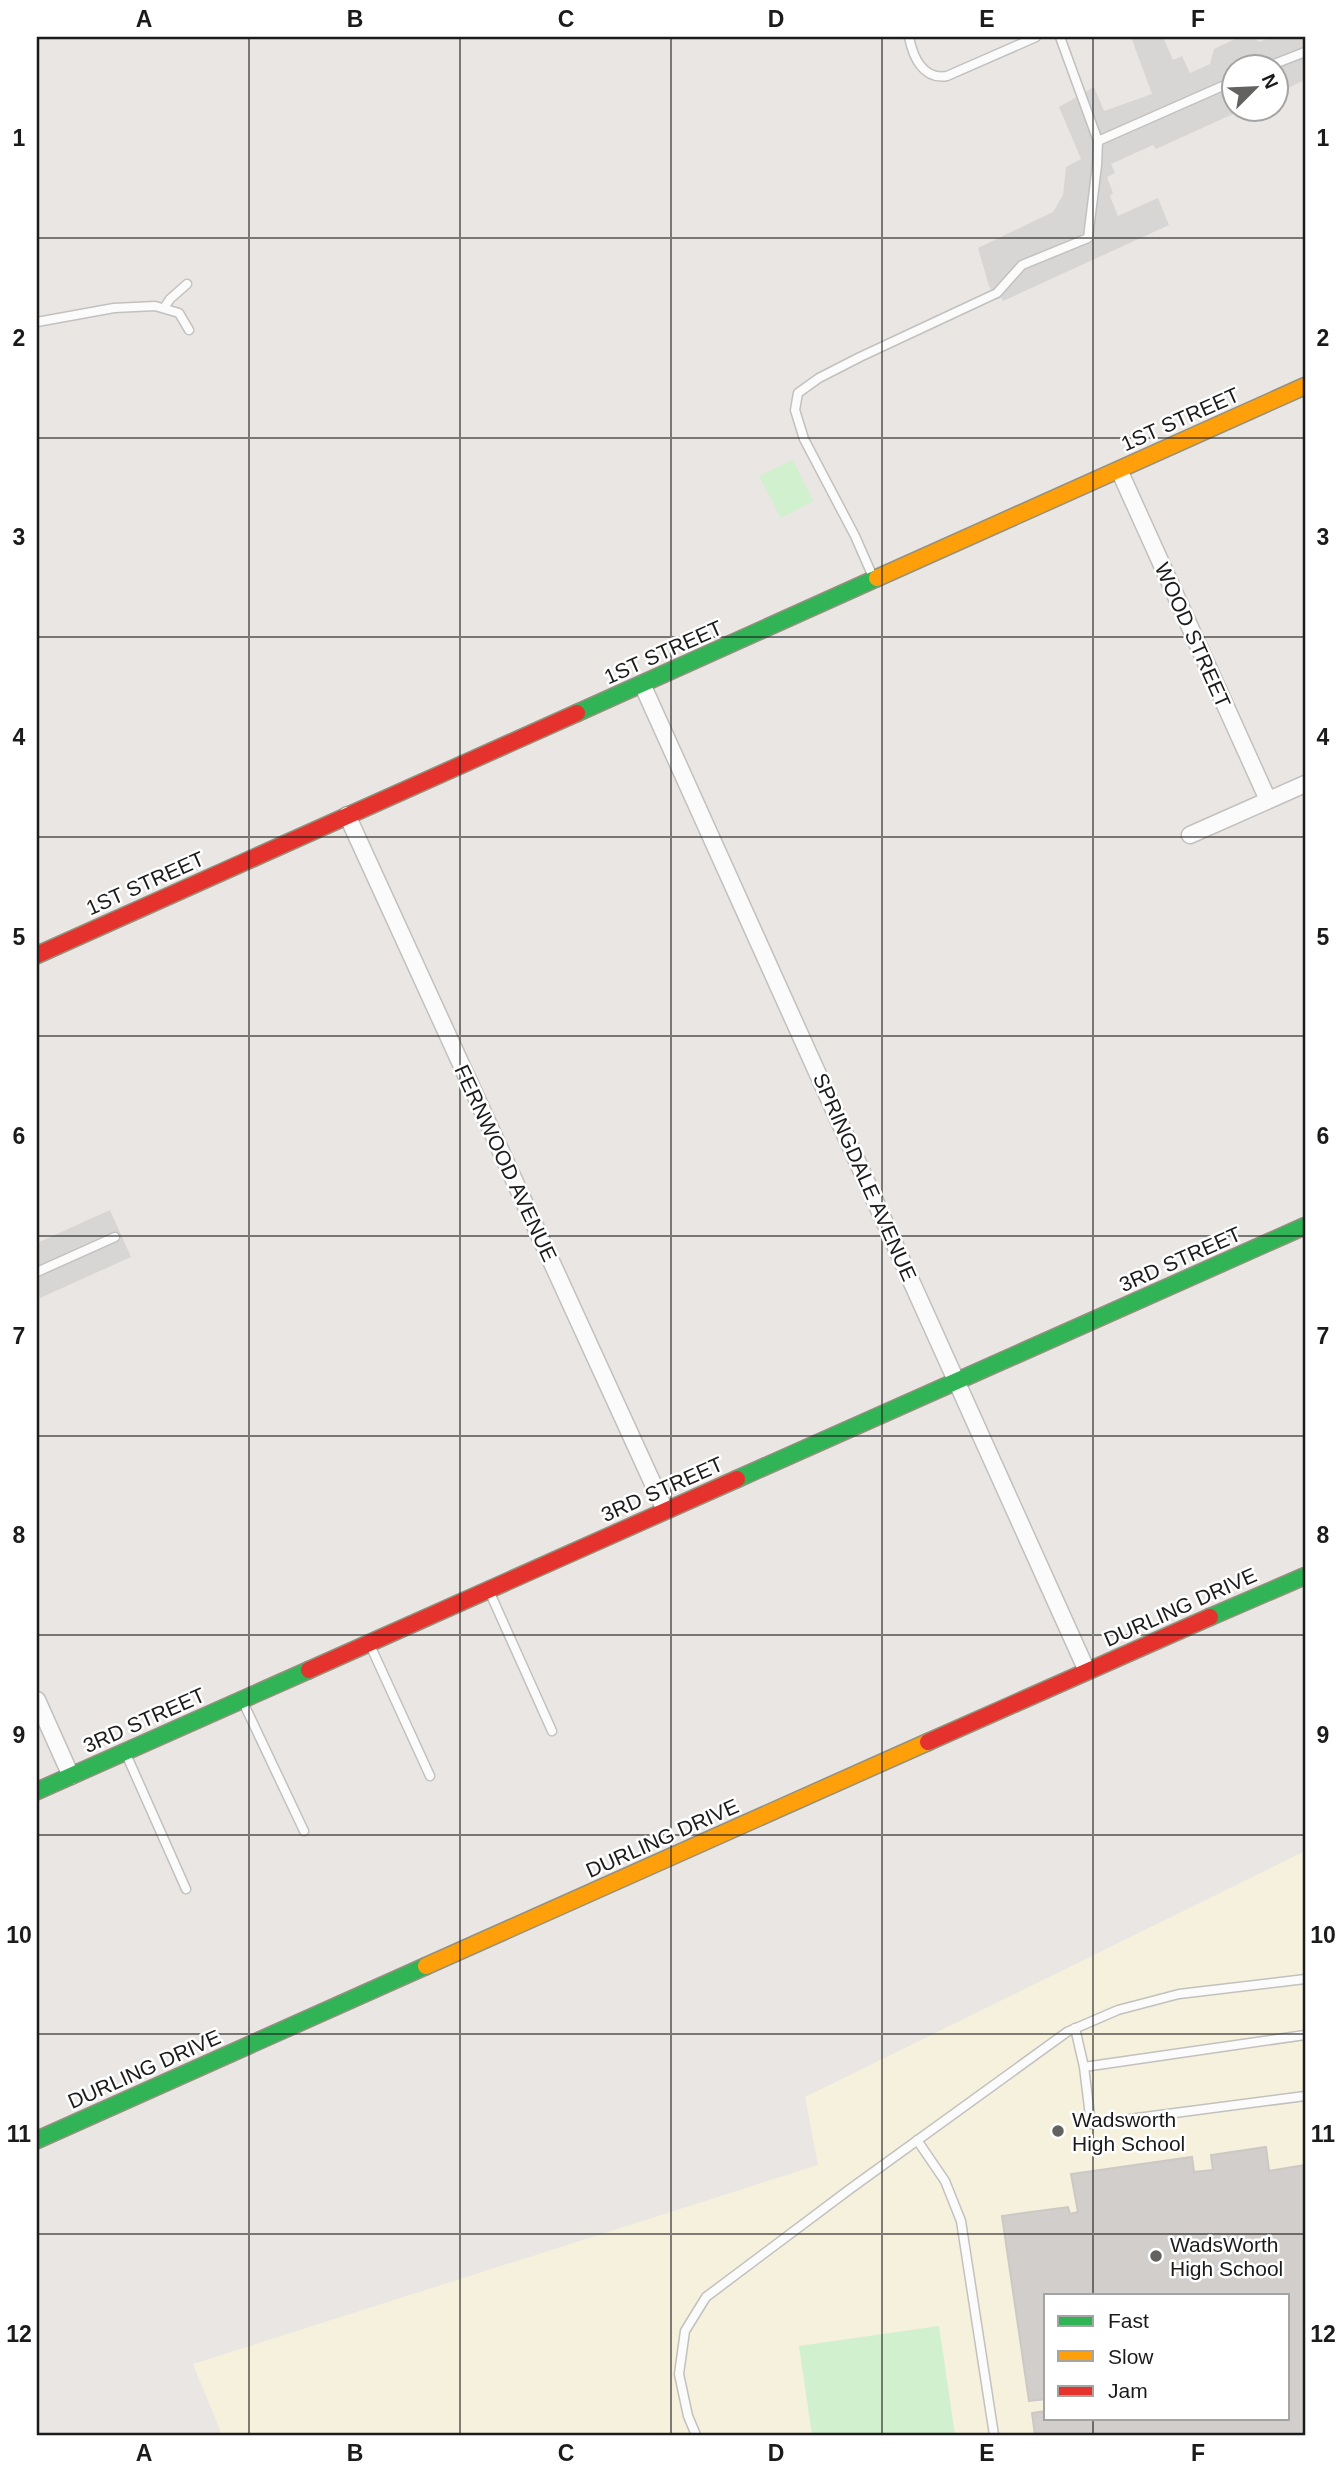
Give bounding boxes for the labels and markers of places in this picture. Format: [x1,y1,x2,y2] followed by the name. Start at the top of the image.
[1072,2108,1185,2155] place label: Wadsworth High School
[1050,2123,1066,2139] marker: Wadsworth High School
[1170,2233,1283,2280] place label: WadsWorth High School
[1148,2248,1164,2264] marker: WadsWorth High School

